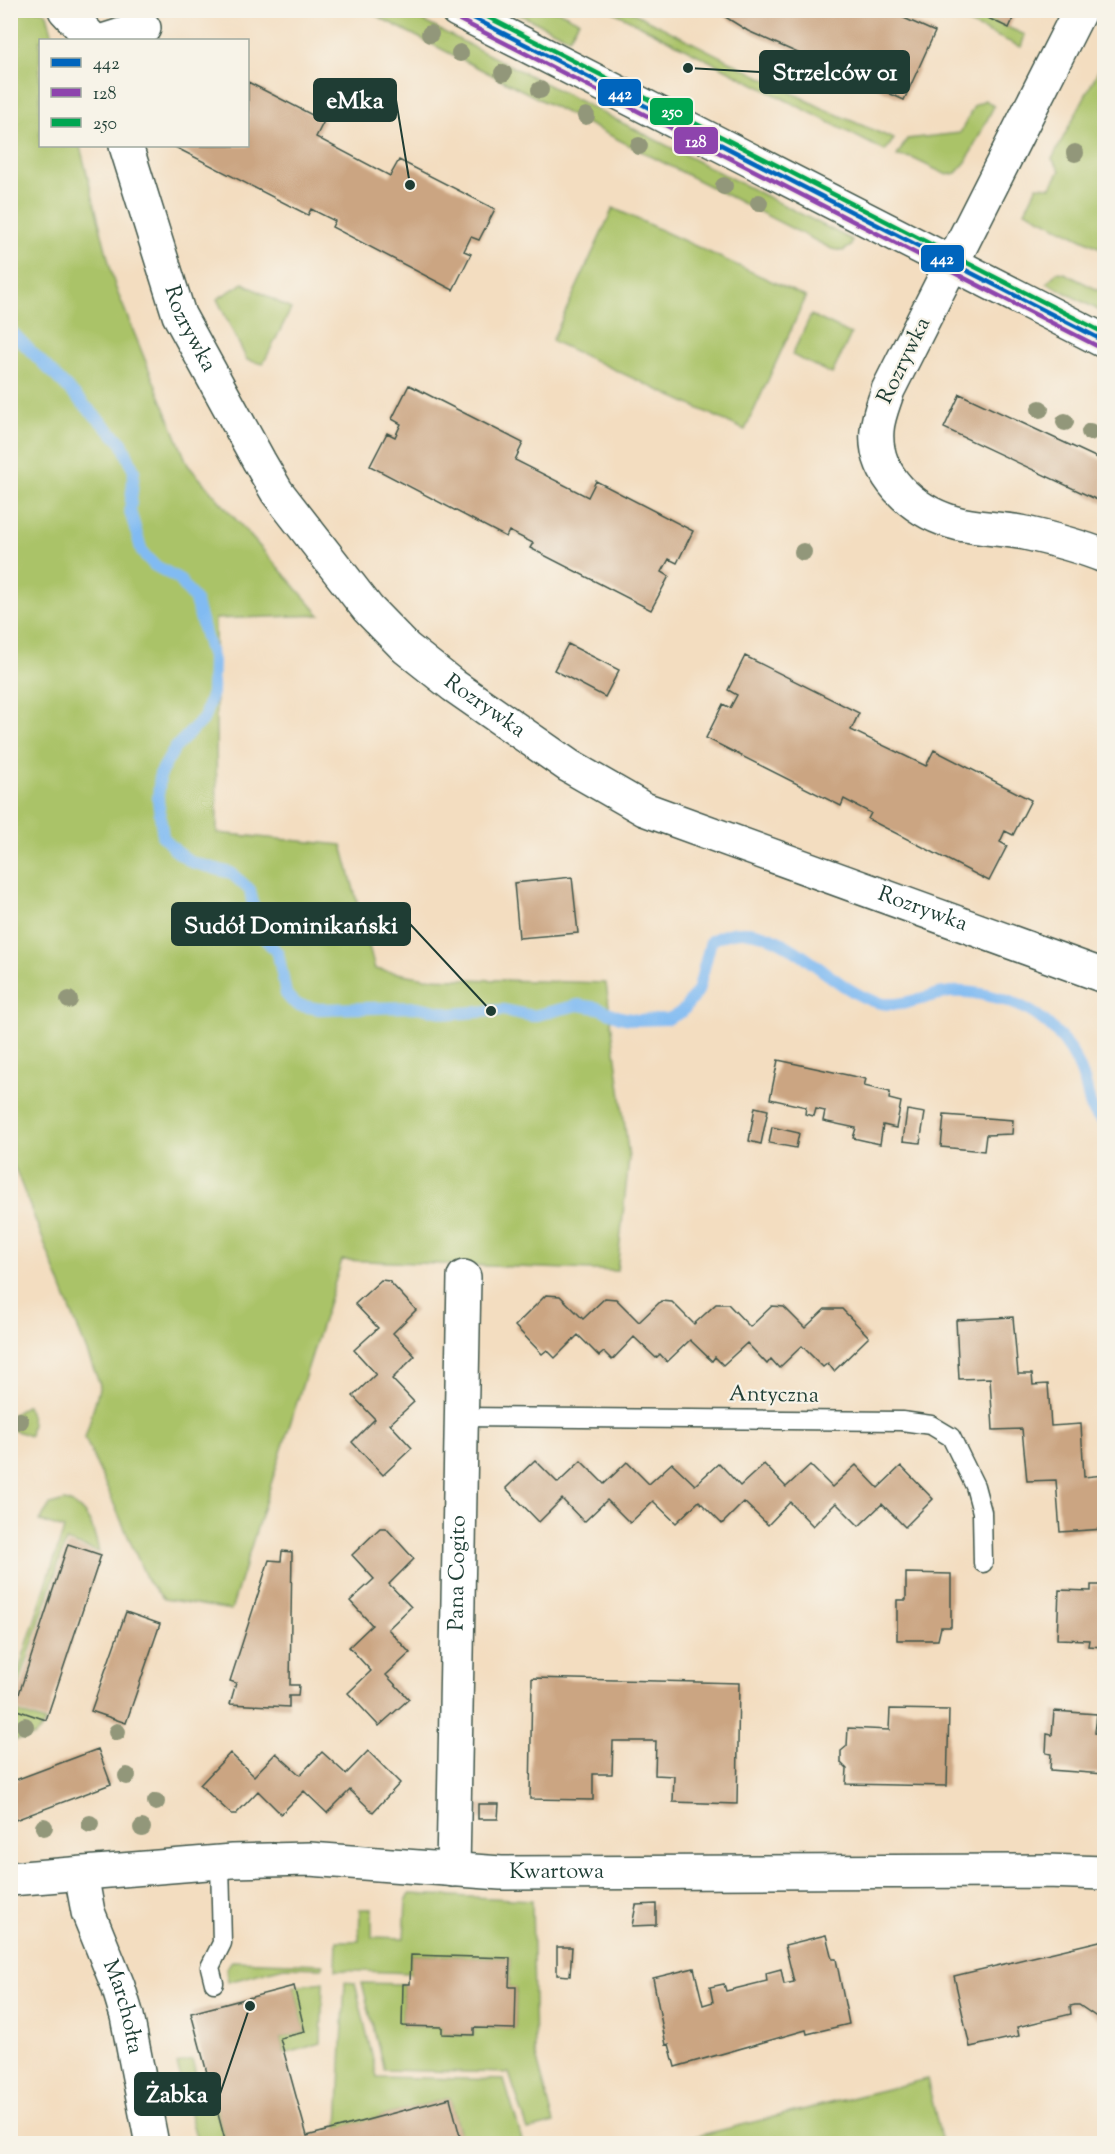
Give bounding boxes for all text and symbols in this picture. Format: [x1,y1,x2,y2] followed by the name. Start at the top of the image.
[39,39,249,147] legend
[760,51,909,93] callout: Strzelców 01
[93,52,120,78] text: 442
[772,57,898,91] text: Strzelców 01
[597,78,642,107] line badge: 442
[314,79,396,121] callout: eMka
[93,82,117,108] text: 128
[607,84,632,107] text: 442
[326,85,385,119] text: eMka
[649,97,694,126] line badge: 250
[661,102,683,125] text: 250
[93,112,117,138] text: 250
[673,126,719,155] line badge: 128
[686,132,706,155] text: 128
[920,244,965,273] line badge: 442
[929,249,954,272] text: 442
[155,282,224,378] street label: Rozrywka
[870,312,940,410] street label: Rozrywka
[436,667,532,747] street label: Rozrywka
[873,879,972,941] street label: Rozrywka
[172,903,410,945] callout: Sudół Dominikański
[184,910,398,944] text: Sudół Dominikański
[729,1379,819,1413] street label: Antyczna
[441,1515,476,1631] street label: Pana Cogito
[509,1857,604,1889] street label: Kwartowa
[93,1955,150,2057] street label: Marchołta
[135,2073,220,2115] callout: Żabka
[146,2079,209,2113] text: Żabka

